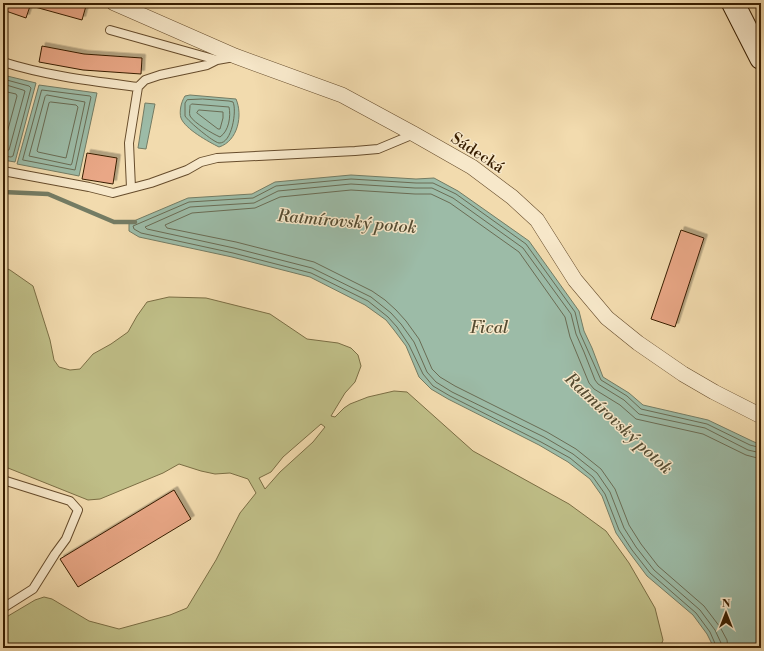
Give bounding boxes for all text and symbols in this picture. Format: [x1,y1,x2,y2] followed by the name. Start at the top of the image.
[447,128,509,178] street label: Sádecká
[275,205,418,239] water label: Ratmírovský potok
[470,317,509,339] water label: Fical
[559,367,677,479] water label: Ratmírovský potok
[706,593,746,633] north arrow
[722,597,731,611] text: N

